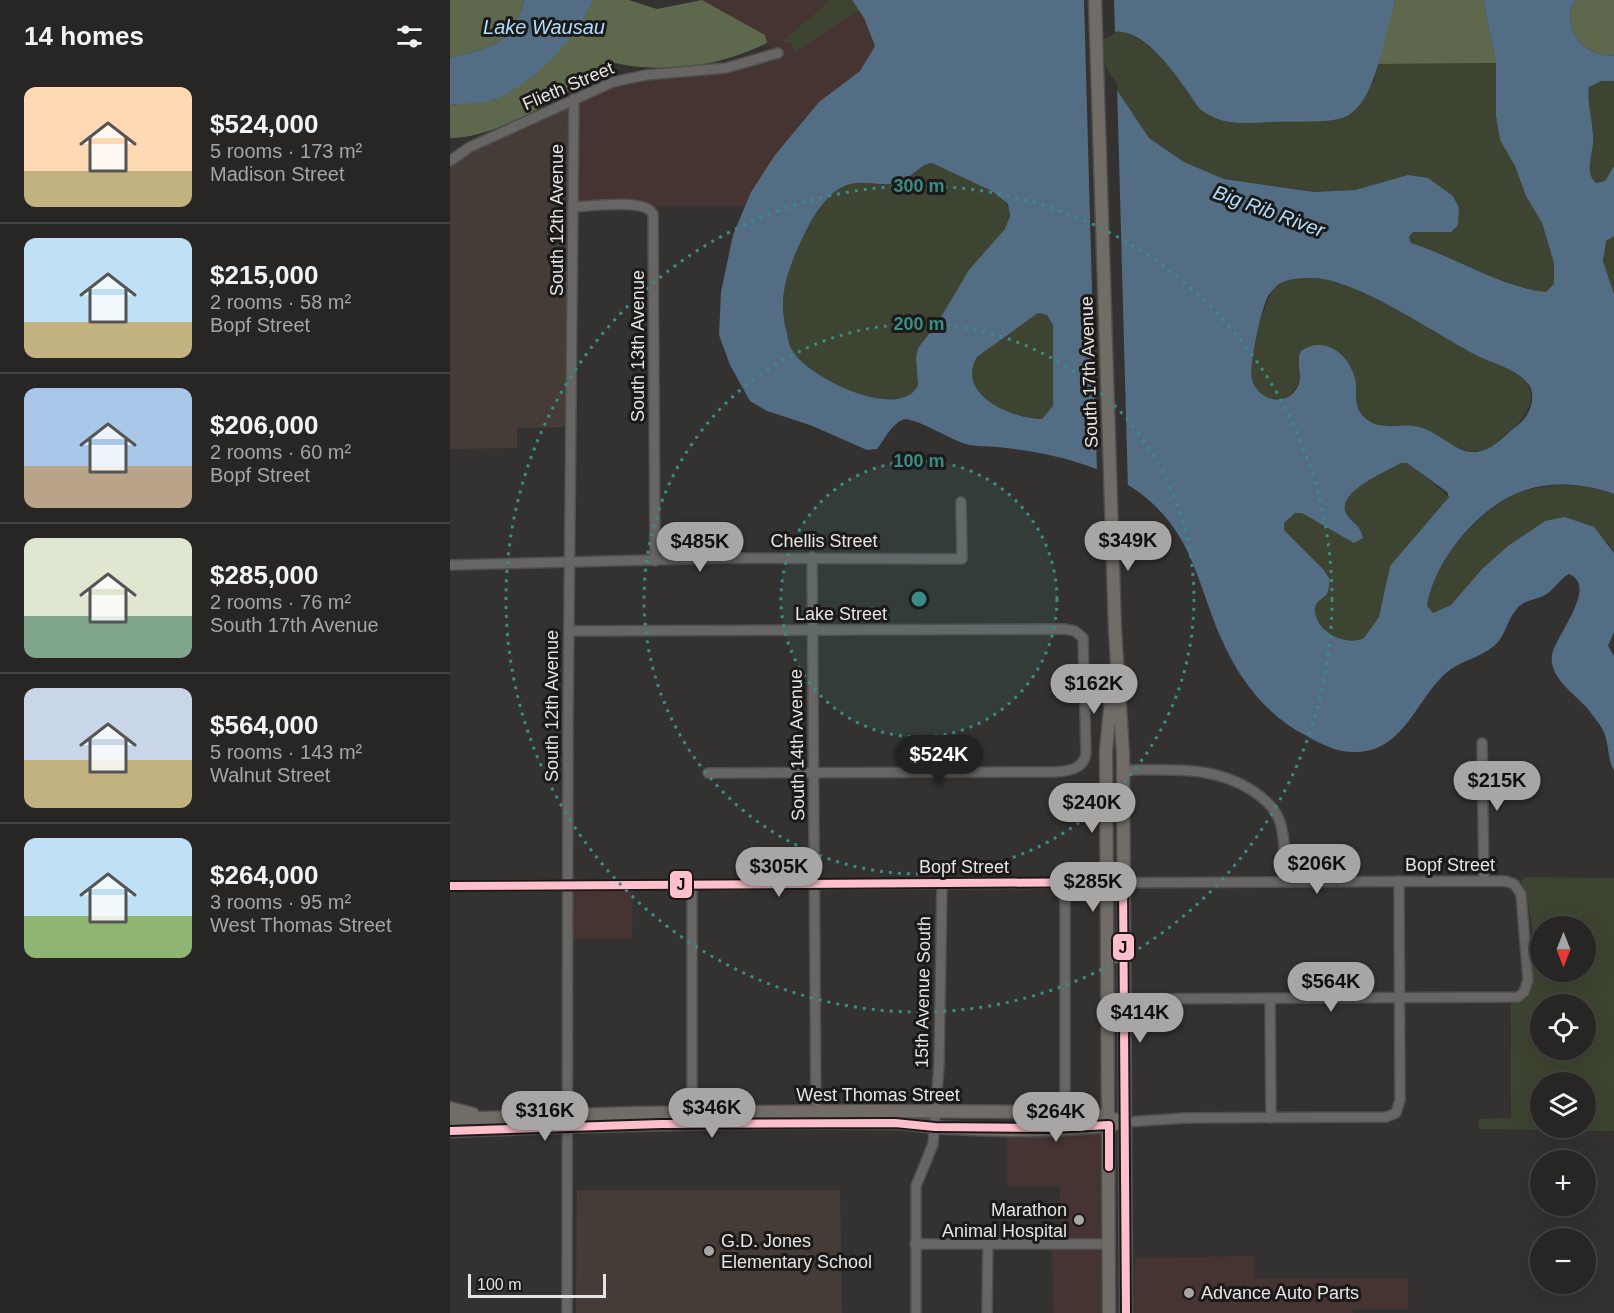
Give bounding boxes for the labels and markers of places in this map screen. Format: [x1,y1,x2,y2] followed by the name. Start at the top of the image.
[1086,521,1170,572] pin: $349K
[658,522,742,573] pin: $485K
[909,589,929,609] centre of rings
[1052,664,1136,715] pin: $162K
[897,735,981,786] pin: $524K
[1455,761,1539,812] pin: $215K
[1050,783,1134,834] pin: $240K
[1275,844,1359,895] pin: $206K
[737,847,821,898] pin: $305K
[1051,862,1135,913] pin: $285K
[1289,962,1373,1013] pin: $564K
[1098,993,1182,1044] pin: $414K
[670,1088,754,1139] pin: $346K
[503,1091,587,1142] pin: $316K
[1014,1092,1098,1143] pin: $264K
[942,1200,1067,1241] place label: Marathon Animal Hospital
[1072,1213,1086,1227] marker: Marathon Animal Hospital
[721,1231,872,1272] place label: G.D. Jones Elementary School
[702,1244,716,1258] marker: G.D. Jones Elementary School
[1201,1283,1359,1303] place label: Advance Auto Parts
[1182,1286,1196,1300] marker: Advance Auto Parts

